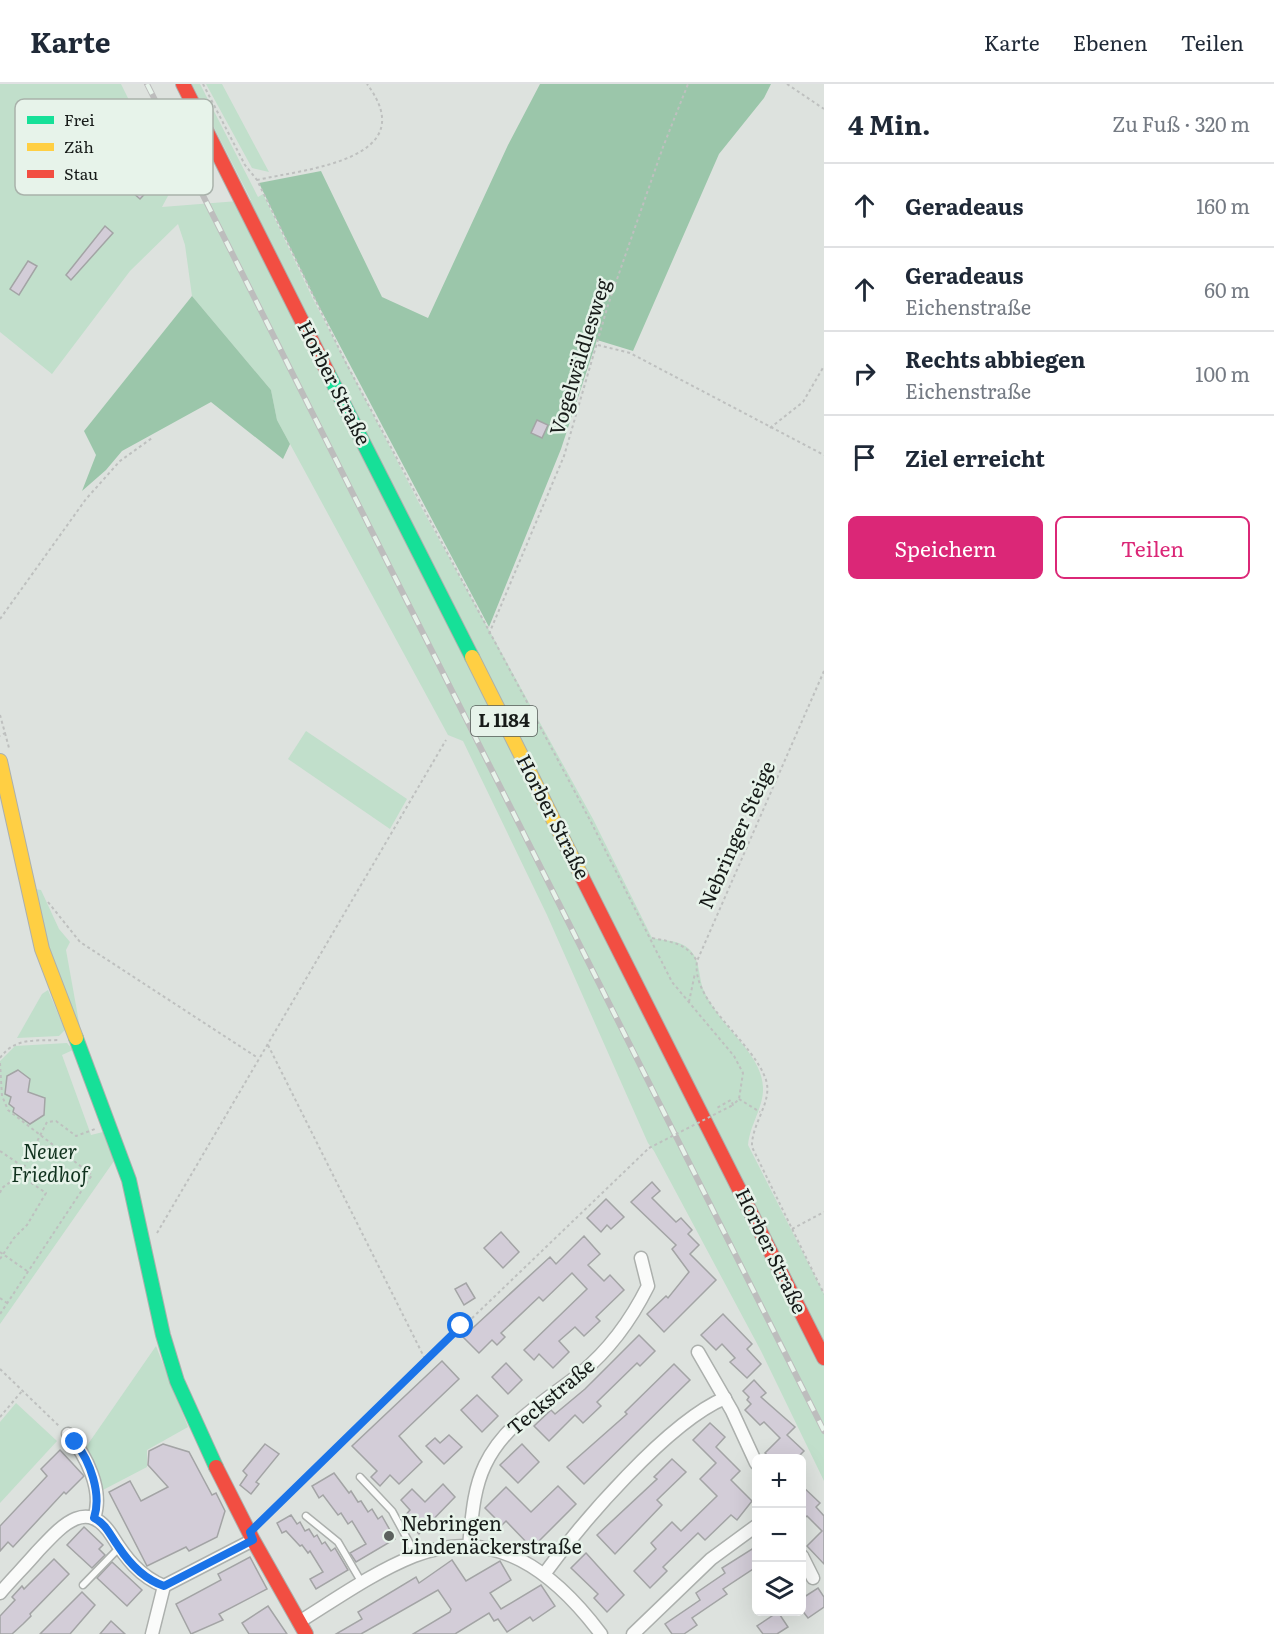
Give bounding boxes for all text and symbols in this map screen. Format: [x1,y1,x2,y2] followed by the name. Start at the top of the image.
[30,20,111,62] text: Karte
[984,26,1040,57] text: Karte
[1073,26,1148,57] text: Ebenen
[1181,26,1244,57] text: Teilen
[15,99,213,195] legend
[848,104,931,143] text: 4 Min.
[64,107,95,131] text: Frei
[1112,108,1250,138] text: Zu Fuß · 320 m
[64,134,94,158] text: Zäh
[64,161,98,185] text: Stau
[848,189,881,222] icon: ahead
[905,189,1023,222] text: Geradeaus
[1196,190,1250,220] text: 160 m
[905,258,1023,291] text: Geradeaus
[848,273,881,306] icon: ahead
[540,274,616,438] street label: Vogelwäldlesweg
[1204,274,1250,304] text: 60 m
[905,291,1031,321] text: Eichenstraße
[291,314,380,450] street label: Horber Straße
[905,342,1085,375] text: Rechts abbiegen
[848,357,881,390] icon: right
[1195,358,1250,388] text: 100 m
[905,375,1031,405] text: Eichenstraße
[848,441,881,474] icon: arrive
[905,441,1045,474] text: Ziel erreicht
[848,516,1043,579] button: Speichern
[1055,516,1250,579] button: Teilen
[471,706,537,736] road number: L 1184
[510,748,599,884] street label: Horber Straße
[689,755,781,913] street label: Nebringer Steige
[11,1135,91,1188] park label: Neuer Friedhof
[729,1182,816,1318] street label: Horber Straße
[447,1312,473,1338] route start
[499,1350,600,1441] street label: Teckstraße
[61,1428,87,1454] route end
[752,1454,806,1616] map controls
[752,1454,806,1508] button: +
[401,1507,582,1560] place label: Nebringen Lindenäckerstraße
[752,1508,806,1562] button: −
[382,1529,396,1543] marker: Nebringen Lindenäckerstraße
[752,1562,806,1616] button: layers

